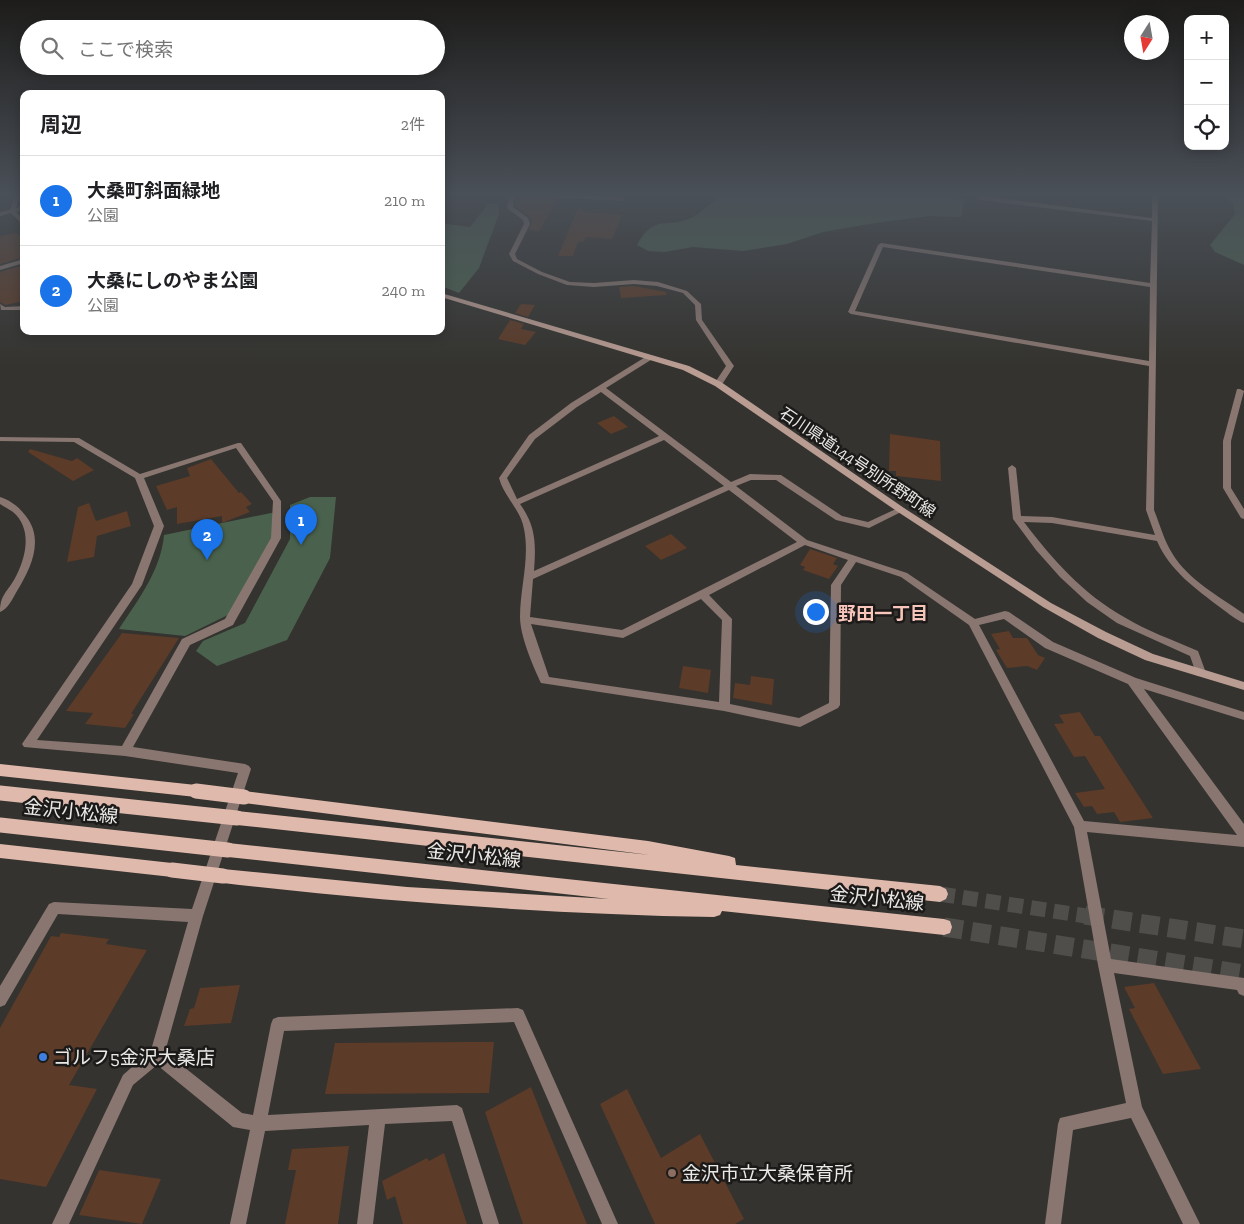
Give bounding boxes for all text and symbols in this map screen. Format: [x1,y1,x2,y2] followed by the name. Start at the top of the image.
[1124,15,1169,60] north arrow
[1184,15,1229,150] map controls
[1184,15,1229,60] button: +
[20,20,445,75] search box
[38,34,66,62] icon: search
[78,38,173,61] text: ここで検索
[1184,60,1229,105] button: −
[1184,105,1229,150] button: locate
[40,112,82,137] text: 周辺
[401,115,425,134] text: 2件
[87,179,220,202] text: 大桑町斜面緑地
[53,191,59,210] text: 1
[384,191,425,210] text: 210 m
[87,206,119,225] text: 公園
[87,269,258,292] text: 大桑にしのやま公園
[52,281,60,300] text: 2
[381,281,425,300] text: 240 m
[87,296,119,315] text: 公園
[776,403,939,522] street label: 石川県道144号別所野町線
[285,504,317,545] pin: 1
[191,519,223,560] pin: 2
[803,599,829,625] your location
[838,603,928,625] district label: 野田一丁目
[22,795,119,828] street label: 金沢小松線
[425,839,522,872] street label: 金沢小松線
[828,882,925,915] street label: 金沢小松線
[53,1046,215,1069] place label: ゴルフ5金沢大桑店
[37,1051,49,1063] marker: ゴルフ5金沢大桑店
[682,1162,853,1185] place label: 金沢市立大桑保育所
[666,1167,678,1179] marker: 金沢市立大桑保育所

